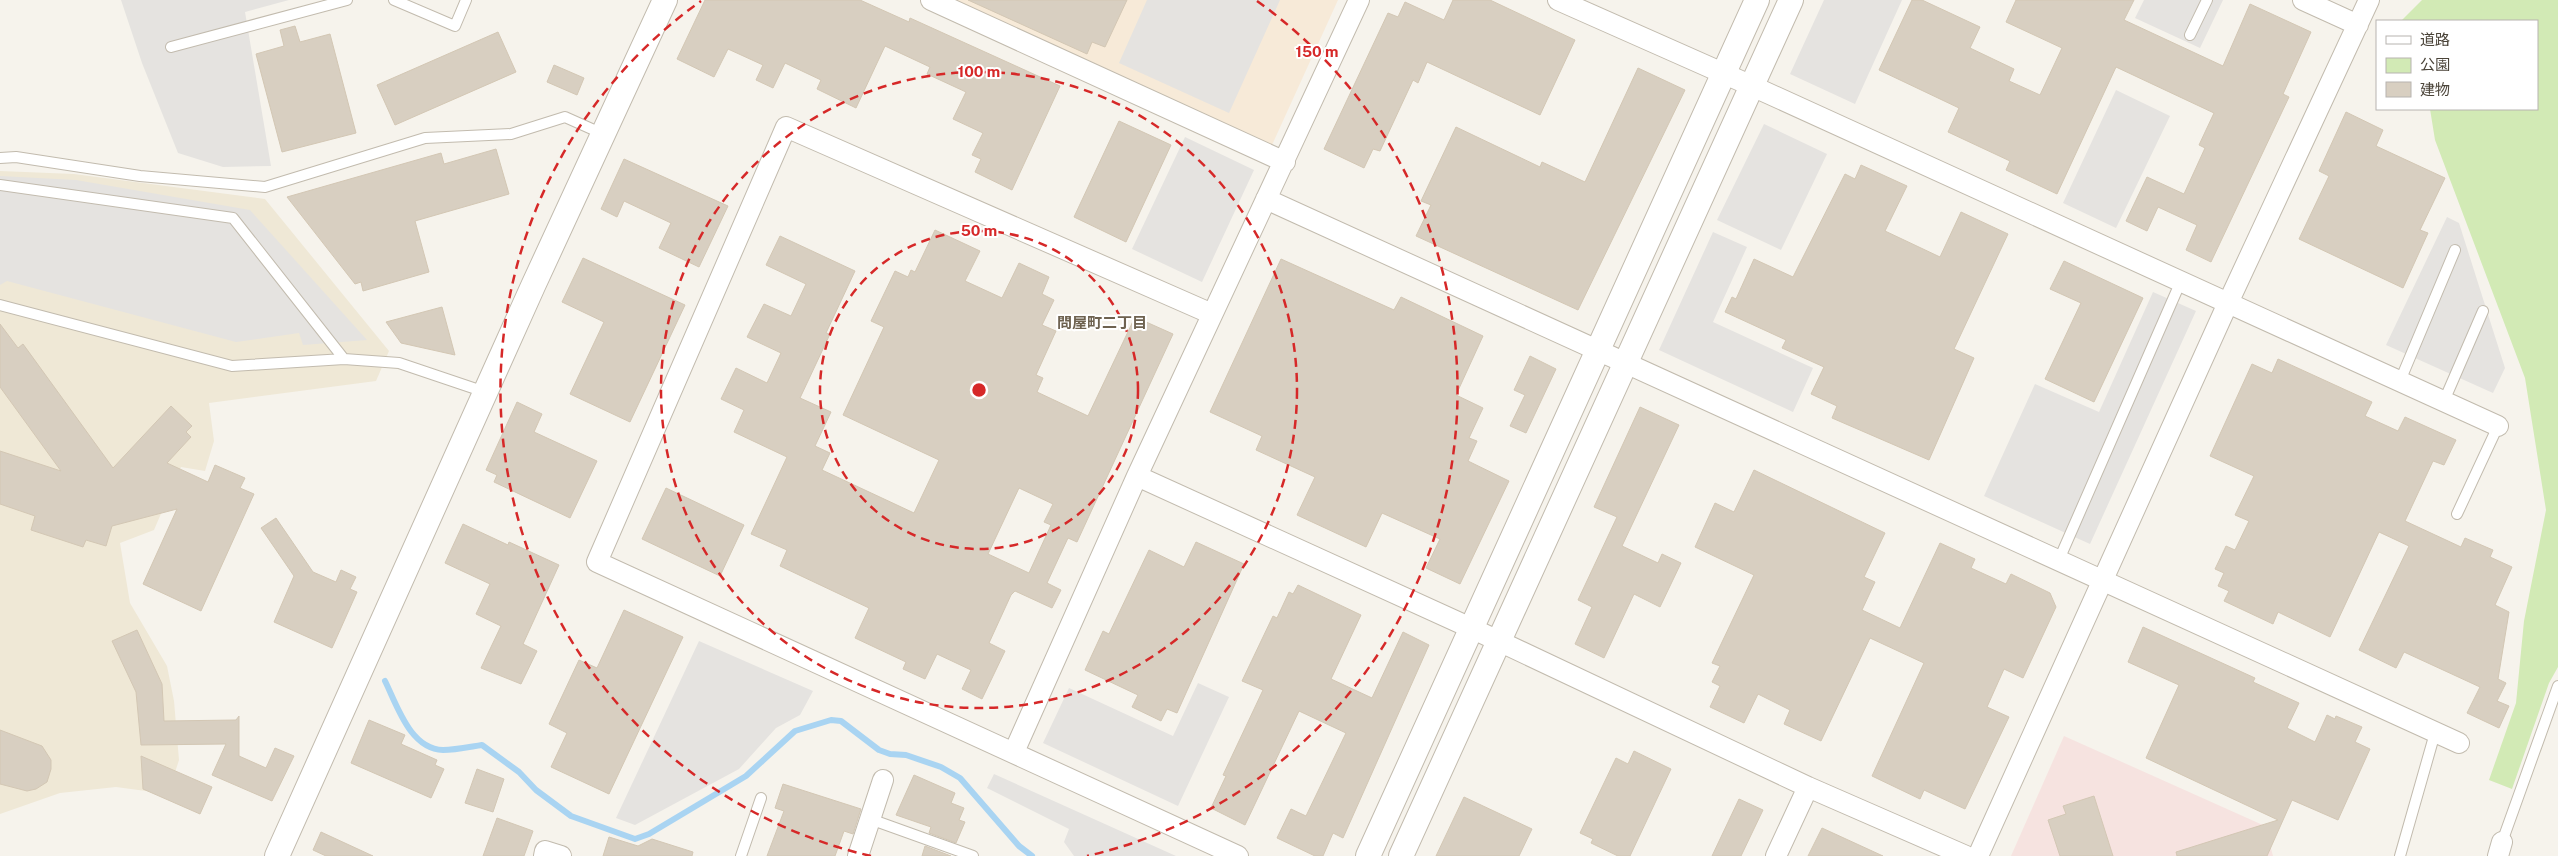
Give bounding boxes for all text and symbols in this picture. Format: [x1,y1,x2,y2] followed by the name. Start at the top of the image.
[2376,20,2538,110] legend
[2420,31,2450,48] text: 道路
[1295,43,1339,60] text: 150 m
[2420,56,2450,73] text: 公園
[958,63,1000,80] text: 100 m
[2420,81,2450,98] text: 建物
[961,222,997,239] text: 50 m
[1057,314,1147,331] district label: 問屋町二丁目
[970,381,988,399] centre of rings

